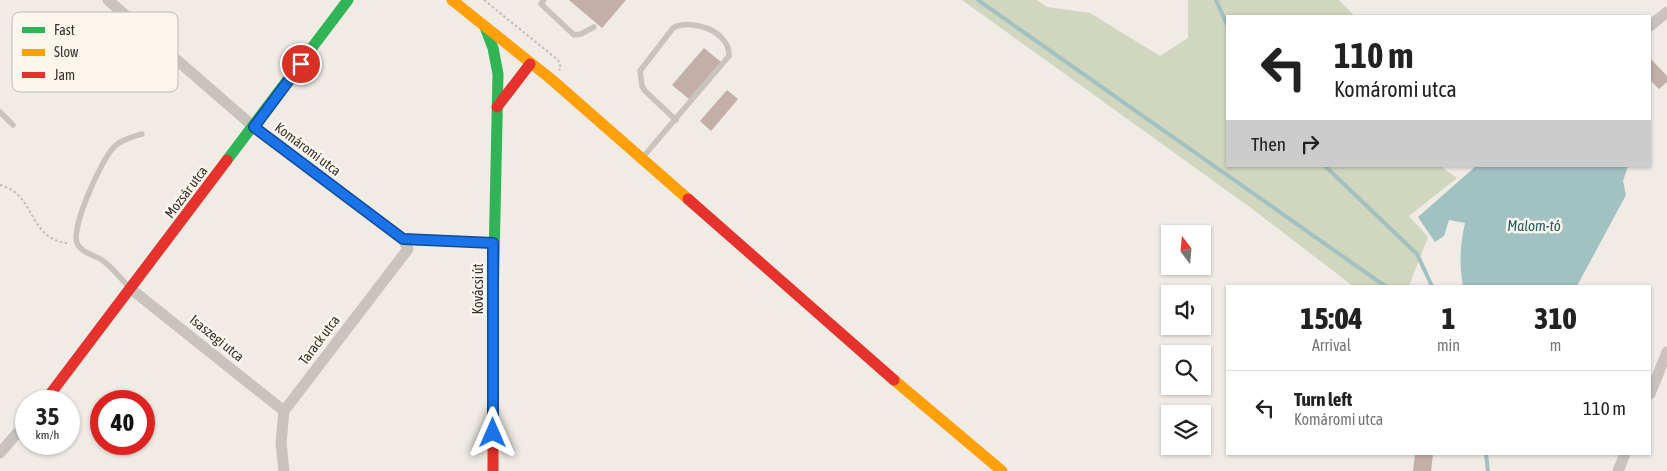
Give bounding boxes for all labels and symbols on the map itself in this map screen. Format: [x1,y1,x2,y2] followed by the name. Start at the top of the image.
[12,12,178,92] legend
[54,22,75,38] text: Fast
[280,43,322,85] pin
[54,44,79,60] text: Slow
[54,67,75,83] text: Jam
[272,119,344,179] street label: Komáromi utca
[161,163,211,221] street label: Mozsár utca
[1507,217,1561,234] water label: Malom-tó
[1161,225,1211,275] north arrow
[470,263,486,315] street label: Kovácsi út
[187,311,247,365] street label: Isaszegi utca
[295,312,343,368] street label: Tarack utca
[90,390,155,455] speed limit sign: 40
[466,406,518,458] position arrow

